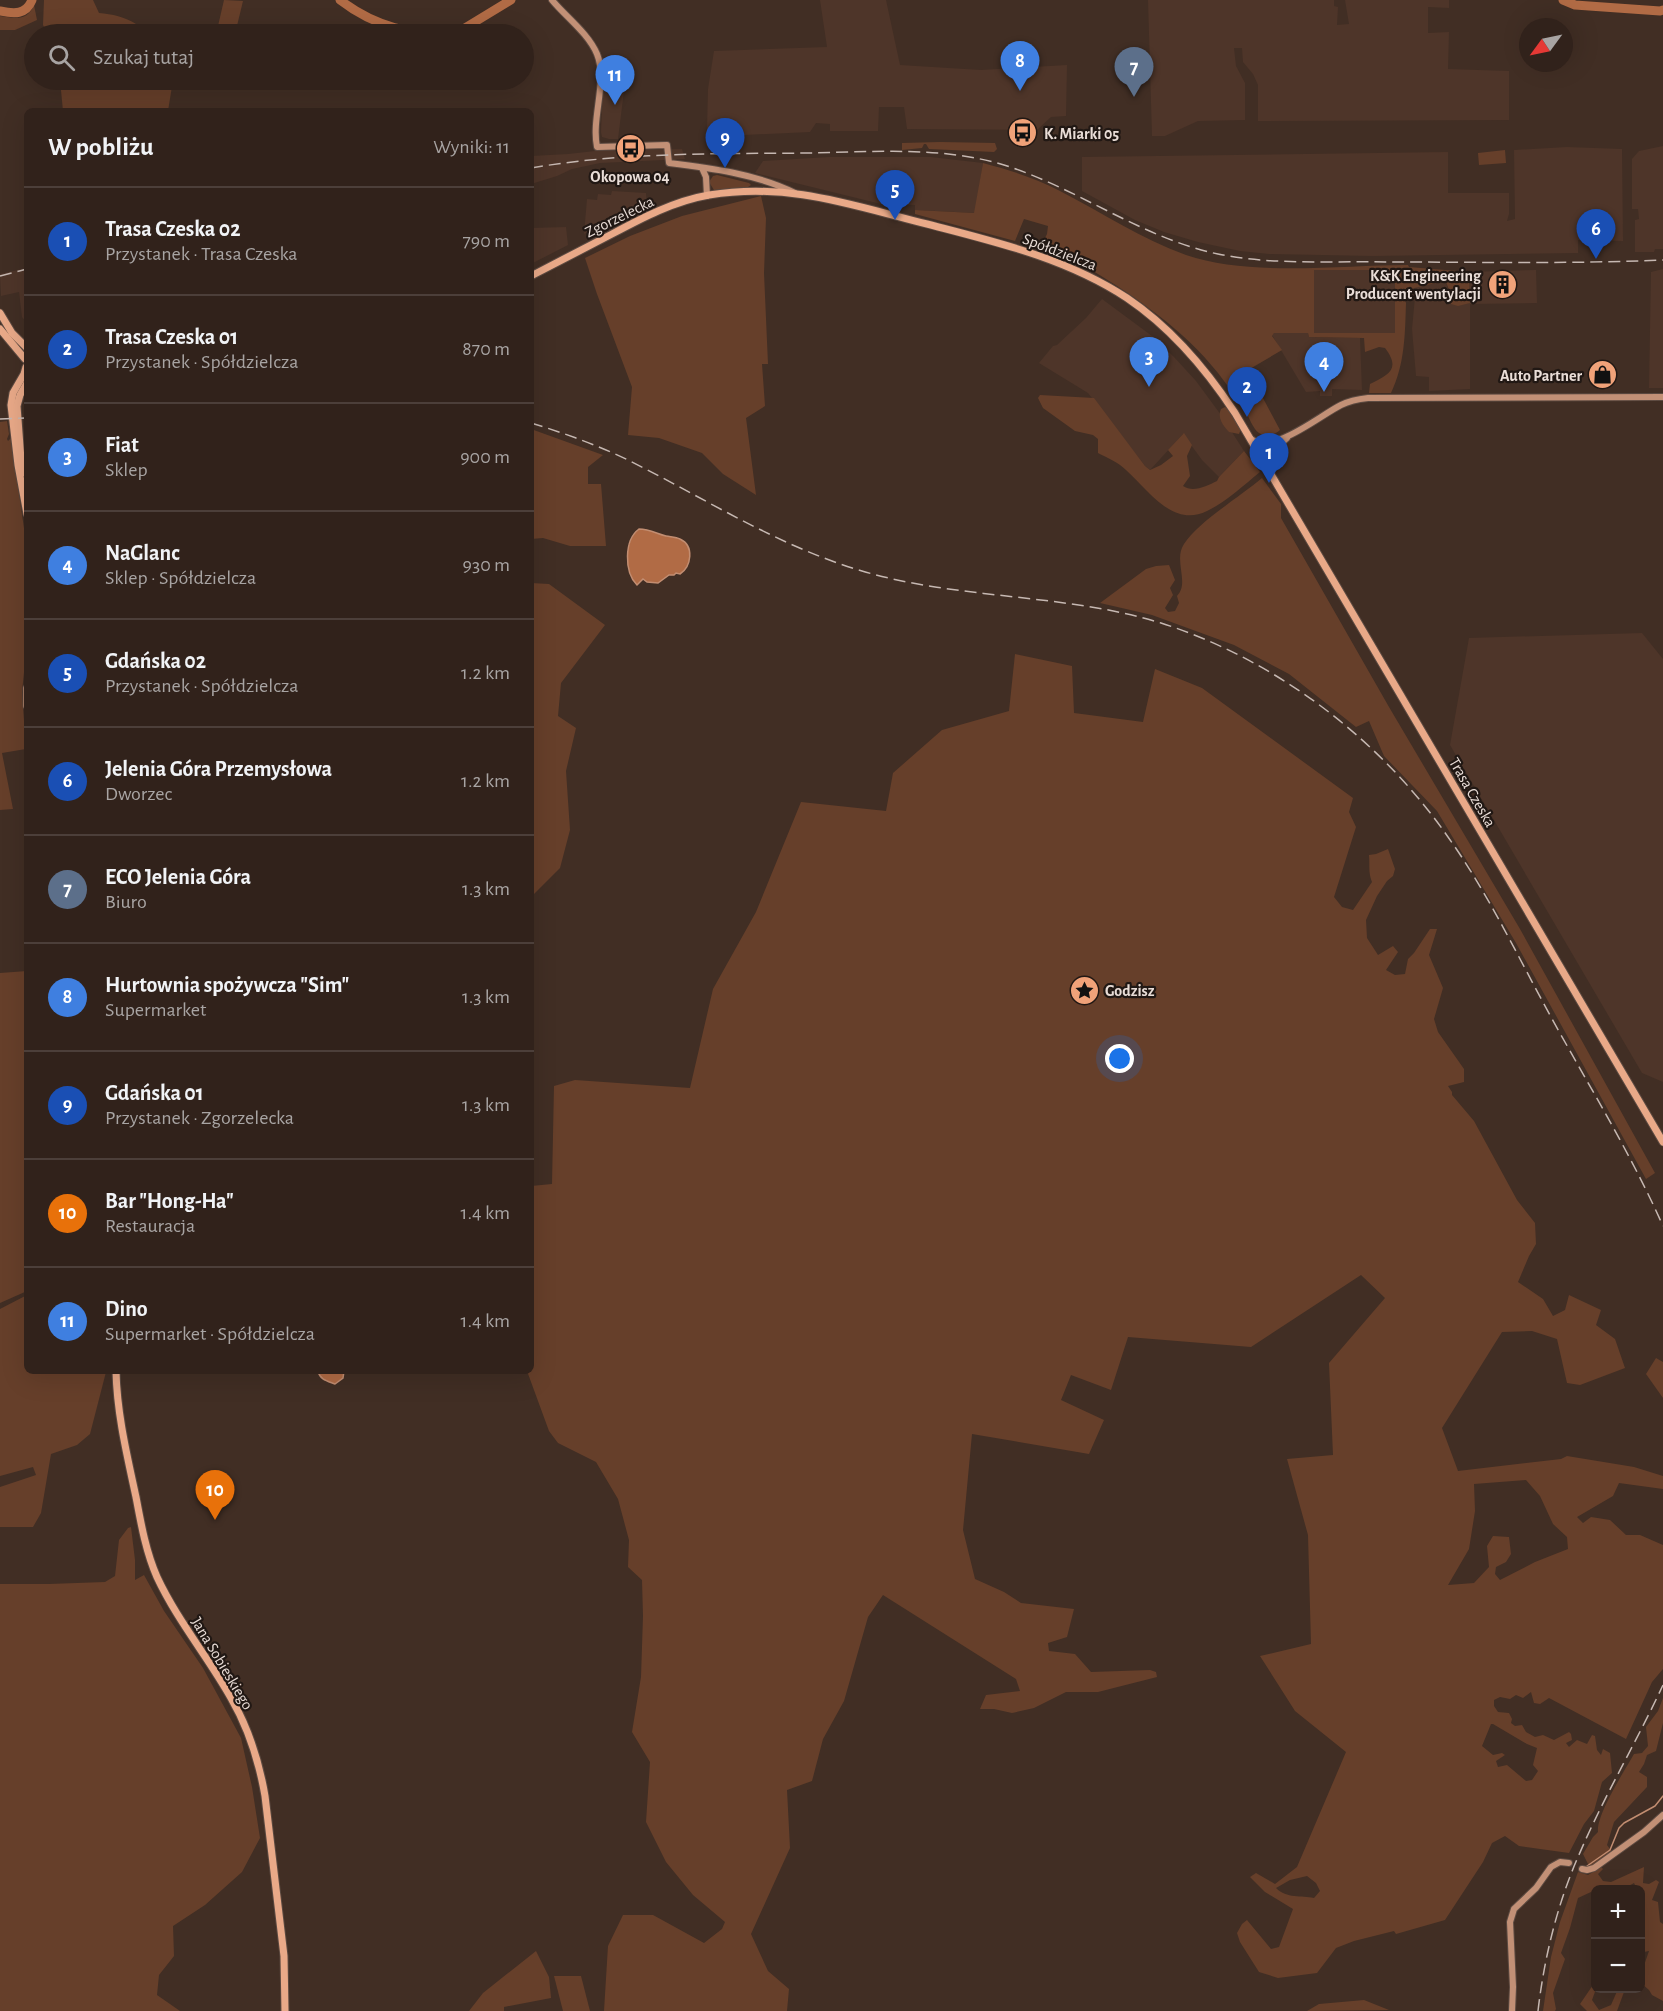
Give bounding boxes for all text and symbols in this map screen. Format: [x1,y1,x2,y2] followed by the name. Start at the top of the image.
[1519,18,1573,72] north arrow
[24,24,534,90] search box
[45,41,78,74] icon: search
[1000,42,1040,91] pin: 8
[93,46,194,68] text: Szukaj tutaj
[1114,48,1154,97] pin: 7
[596,56,634,105] pin: 11
[1007,117,1039,149] bus stop icon: K. Miarki 05
[706,118,744,168] pin: 9
[1044,126,1119,142] place label: K. Miarki 05
[614,132,646,164] bus stop icon: Okopowa 04
[48,134,154,160] text: W pobliżu
[433,137,510,157] text: Wyniki: 11
[590,169,670,185] place label: Okopowa 04
[876,170,914,220] pin: 5
[582,193,656,240] street label: Zgorzelecka
[1576,210,1616,259] pin: 6
[105,218,241,240] text: Trasa Czeska 02
[1020,230,1099,273] street label: Spółdzielcza
[64,231,71,251] text: 1
[462,231,510,251] text: 790 m
[105,244,298,264] text: Przystanek · Trasa Czeska
[1346,268,1482,303] place label: K&K Engineering Producent wentylacji
[1486,268,1518,300] building icon: K&K Engineering Producent wentylacji
[105,326,238,348] text: Trasa Czeska 01
[1130,338,1168,387] pin: 3
[63,339,72,359] text: 2
[462,339,510,359] text: 870 m
[1304,342,1344,392] pin: 4
[105,352,298,372] text: Przystanek · Spółdzielcza
[1587,359,1619,391] shop icon: Auto Partner
[1228,368,1266,417] pin: 2
[1500,368,1582,384] place label: Auto Partner
[105,434,139,456] text: Fiat
[1250,434,1288,483] pin: 1
[63,447,72,467] text: 3
[460,447,510,467] text: 900 m
[105,460,148,480] text: Sklep
[105,542,180,564] text: NaGlanc
[62,555,73,575] text: 4
[463,555,510,575] text: 930 m
[105,568,256,588] text: Sklep · Spółdzielcza
[105,650,206,672] text: Gdańska 02
[63,663,72,683] text: 5
[461,663,510,683] text: 1.2 km
[105,676,298,696] text: Przystanek · Spółdzielcza
[1446,755,1498,830] street label: Trasa Czeska
[105,758,332,780] text: Jelenia Góra Przemysłowa
[63,771,72,791] text: 6
[461,771,510,791] text: 1.2 km
[105,784,172,804] text: Dworzec
[105,866,251,888] text: ECO Jelenia Góra
[63,879,72,899] text: 7
[462,879,510,899] text: 1.3 km
[105,892,147,912] text: Biuro
[105,974,349,996] text: Hurtownia spożywcza "Sim"
[1068,974,1100,1006] place icon: Godzisz
[1105,983,1155,999] place label: Godzisz
[63,987,72,1007] text: 8
[462,987,510,1007] text: 1.3 km
[105,1000,206,1020] text: Supermarket
[1105,1044,1134,1073] your location
[105,1082,204,1104] text: Gdańska 01
[63,1095,72,1115] text: 9
[462,1095,510,1115] text: 1.3 km
[105,1108,294,1128] text: Przystanek · Zgorzelecka
[105,1190,234,1212] text: Bar "Hong-Ha"
[59,1203,76,1223] text: 10
[461,1203,510,1223] text: 1.4 km
[105,1216,195,1236] text: Restauracja
[105,1298,148,1320] text: Dino
[60,1311,75,1331] text: 11
[461,1311,510,1331] text: 1.4 km
[105,1324,315,1344] text: Supermarket · Spółdzielcza
[196,1470,234,1520] pin: 10
[188,1615,256,1713] street label: Jana Sobieskiego
[1591,1885,1645,1993] map controls
[1591,1885,1645,1939] button: +
[1591,1939,1645,1993] button: −

